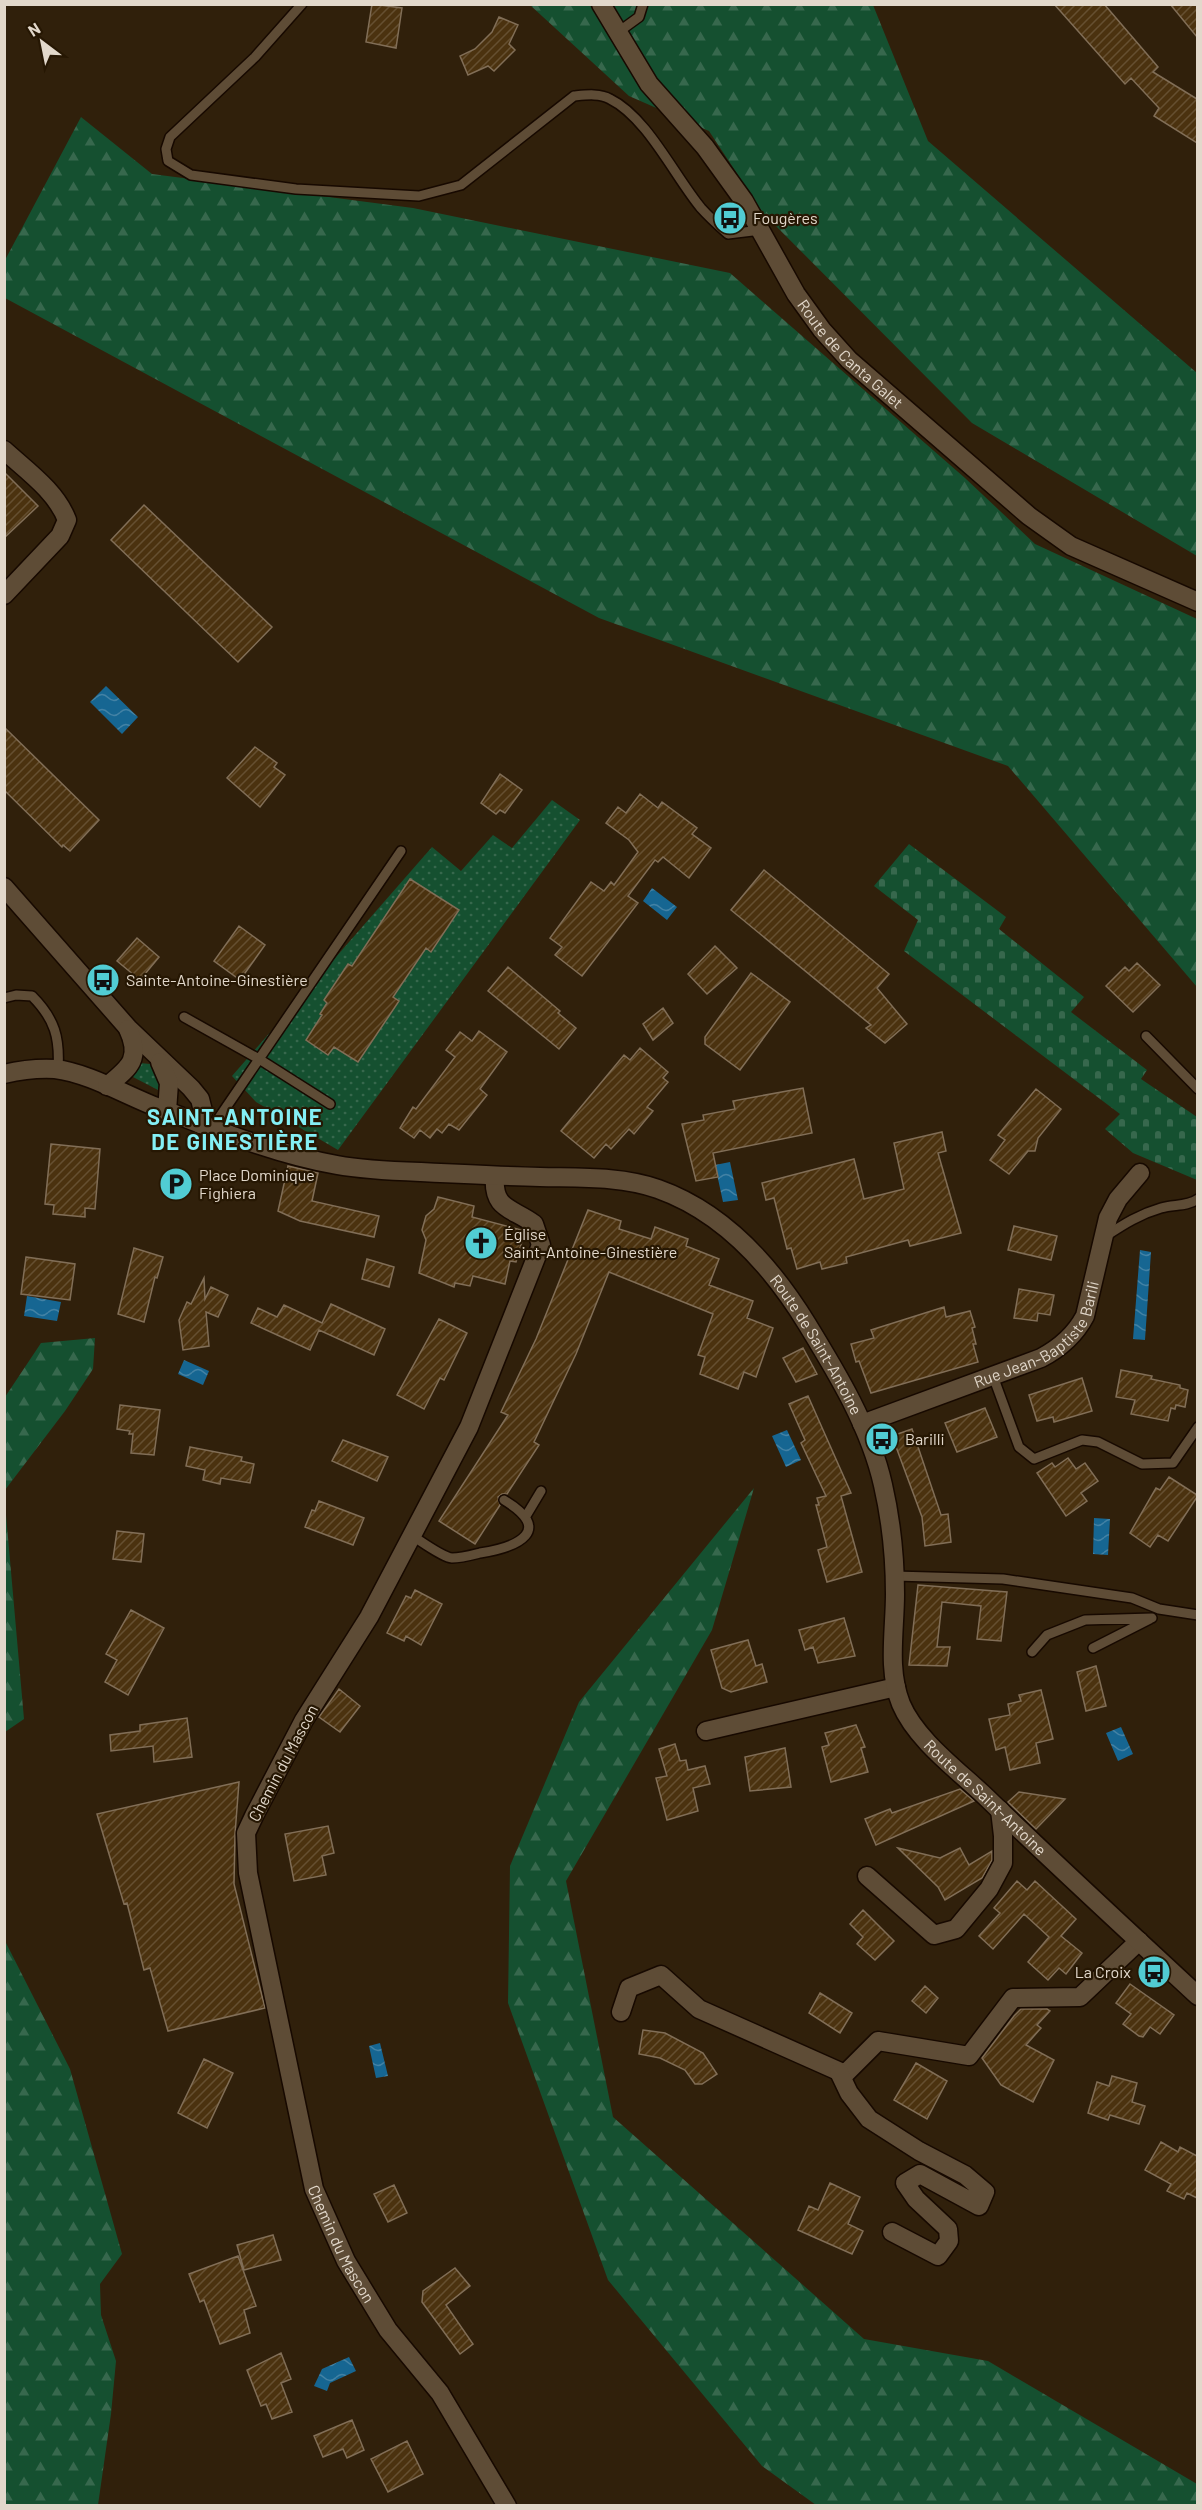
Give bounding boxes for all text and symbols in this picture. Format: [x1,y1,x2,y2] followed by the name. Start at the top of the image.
[12,12,72,72] north arrow
[24,18,43,40] text: N
[712,200,748,236] bus stop icon: Fougères
[753,208,818,227] place label: Fougères
[794,296,907,412] street label: Route de Canta Galet
[85,962,121,998] bus stop icon: Sainte-Antoine-Ginestière
[126,970,308,989] place label: Sainte-Antoine-Ginestière
[147,1103,323,1154] district label: SAINT-ANTOINE DE GINESTIÈRE
[199,1165,315,1202] place label: Place Dominique Fighiera
[158,1166,194,1202] parking icon: Place Dominique Fighiera
[504,1224,677,1261] place label: Église Saint-Antoine-Ginestière
[463,1225,499,1261] church icon: Église Saint-Antoine-Ginestière
[767,1270,866,1417] street label: Route de Saint-Antoine
[971,1279,1102,1391] street label: Rue Jean-Baptiste Barili
[864,1421,900,1457] bus stop icon: Barilli
[905,1429,944,1448] place label: Barilli
[244,1701,321,1824] street label: Chemin du Mascon
[920,1735,1051,1859] street label: Route de Saint-Antoine
[1136,1954,1172,1990] bus stop icon: La Croix
[1075,1962,1131,1981] place label: La Croix
[304,2182,379,2306] street label: Chemin du Mascon

